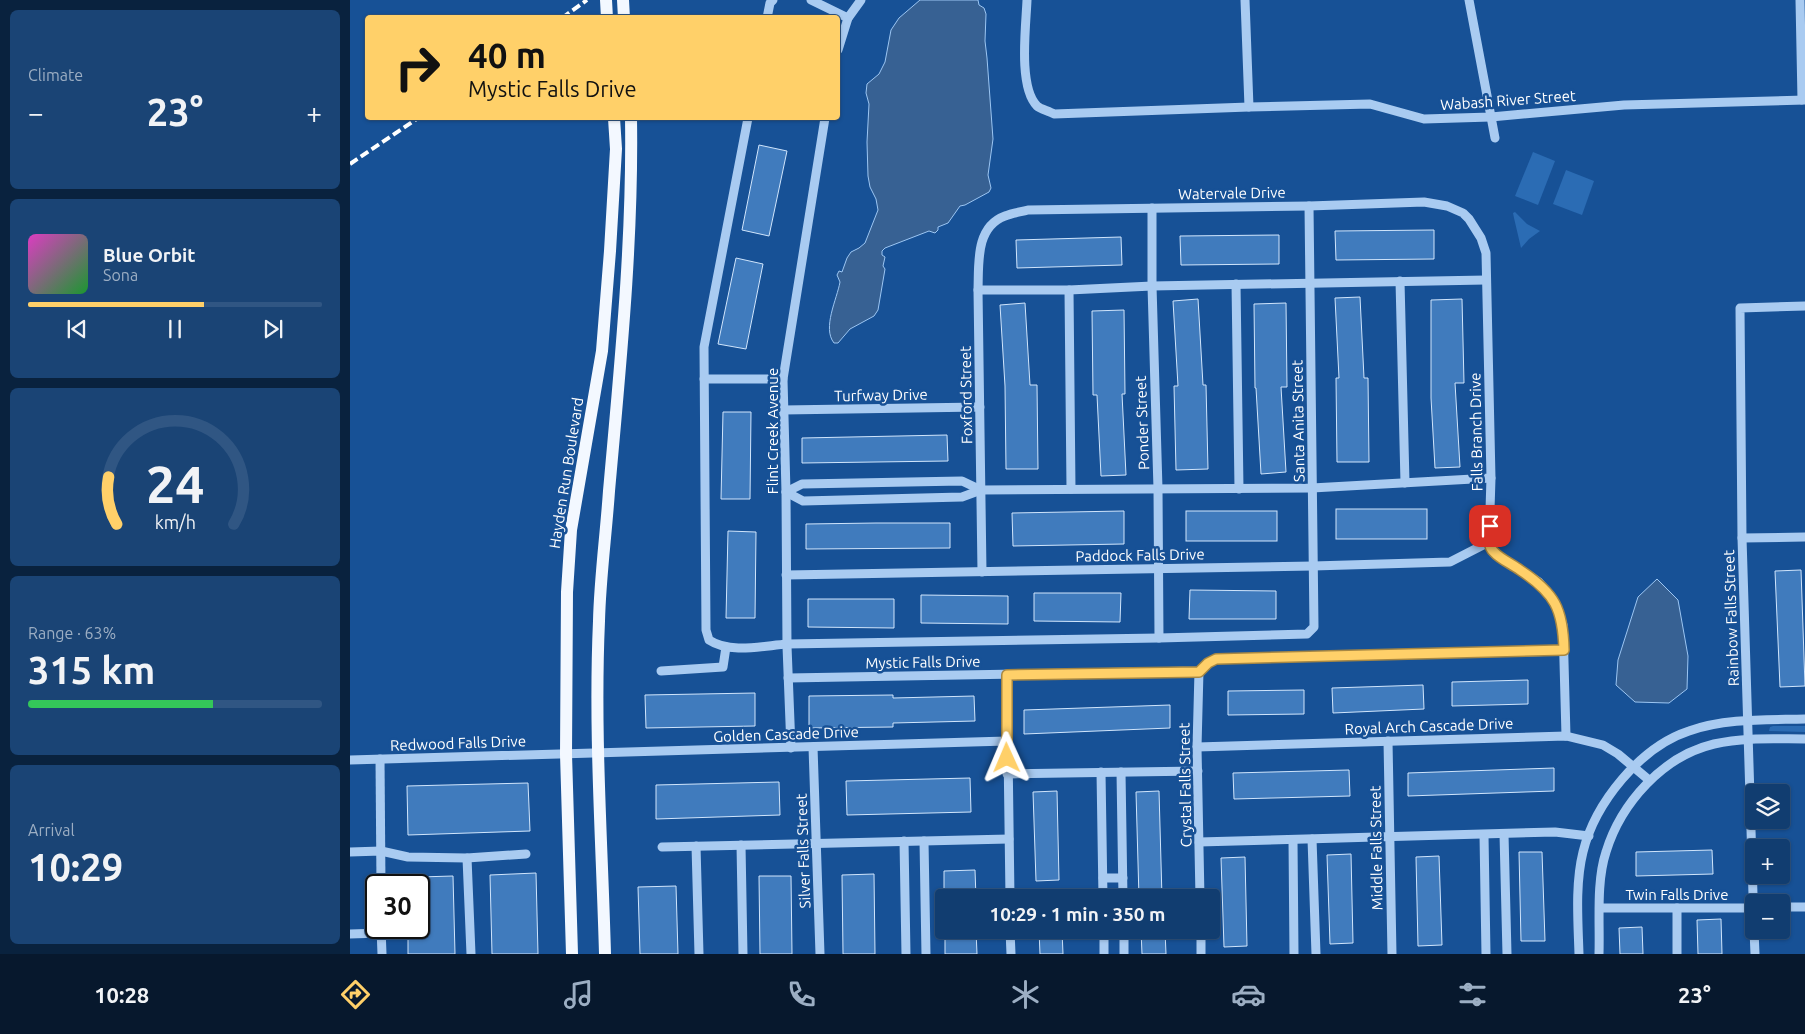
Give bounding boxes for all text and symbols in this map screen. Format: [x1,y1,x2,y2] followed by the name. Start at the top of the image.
[385,35,450,100] icon: right
[468,35,546,75] text: 40 m
[28,66,83,84] text: Climate
[468,76,637,101] text: Mystic Falls Drive
[1440,87,1576,113] street label: Wabash River Street
[147,91,203,133] text: 23°
[28,97,44,128] text: −
[306,97,322,128] text: +
[1178,184,1286,202] street label: Watervale Drive
[103,244,196,266] text: Blue Orbit
[103,266,138,284] text: Sona
[63,315,91,343] icon: previous
[161,315,189,343] icon: pause
[259,315,287,343] icon: next
[957,346,975,444] street label: Foxford Street
[1288,360,1308,482] street label: Santa Anita Street
[764,368,781,494] street label: Flint Creek Avenue
[1466,372,1486,492] street label: Falls Branch Drive
[1132,376,1152,470] street label: Ponder Street
[834,386,928,404] street label: Turfway Drive
[546,396,586,550] street label: Hayden Run Boulevard
[146,455,204,513] text: 24
[1469,505,1511,547] pin
[154,512,196,532] text: km/h
[1476,512,1504,540] icon: arrive
[1075,545,1205,565] street label: Paddock Falls Drive
[1720,549,1742,687] street label: Rainbow Falls Street
[28,624,116,642] text: Range · 63%
[28,649,155,691] text: 315 km
[865,652,981,672] street label: Mystic Falls Drive
[1344,715,1514,737] street label: Royal Arch Cascade Drive
[1175,722,1195,847] street label: Crystal Falls Street
[713,723,859,745] street label: Golden Cascade Drive
[980,731,1032,783] position arrow
[390,732,526,754] street label: Redwood Falls Drive
[1745,784,1790,939] map controls
[1745,784,1790,829] button: layers
[1366,785,1386,910] street label: Middle Falls Street
[792,793,813,909] street label: Silver Falls Street
[28,821,75,839] text: Arrival
[1745,839,1790,884] button: +
[28,846,123,888] text: 10:29
[365,874,430,939] speed limit sign: 30
[1626,886,1728,903] street label: Twin Falls Drive
[1745,894,1790,939] button: −
[990,903,1165,925] text: 10:29 · 1 min · 350 m
[338,977,373,1012] icon: directions
[561,977,596,1012] icon: music
[784,977,819,1012] icon: phone
[1008,977,1043,1012] icon: climate
[1231,977,1266,1012] icon: car
[1455,977,1490,1012] icon: filters
[94,982,149,1007] text: 10:28
[1678,982,1711,1007] text: 23°

